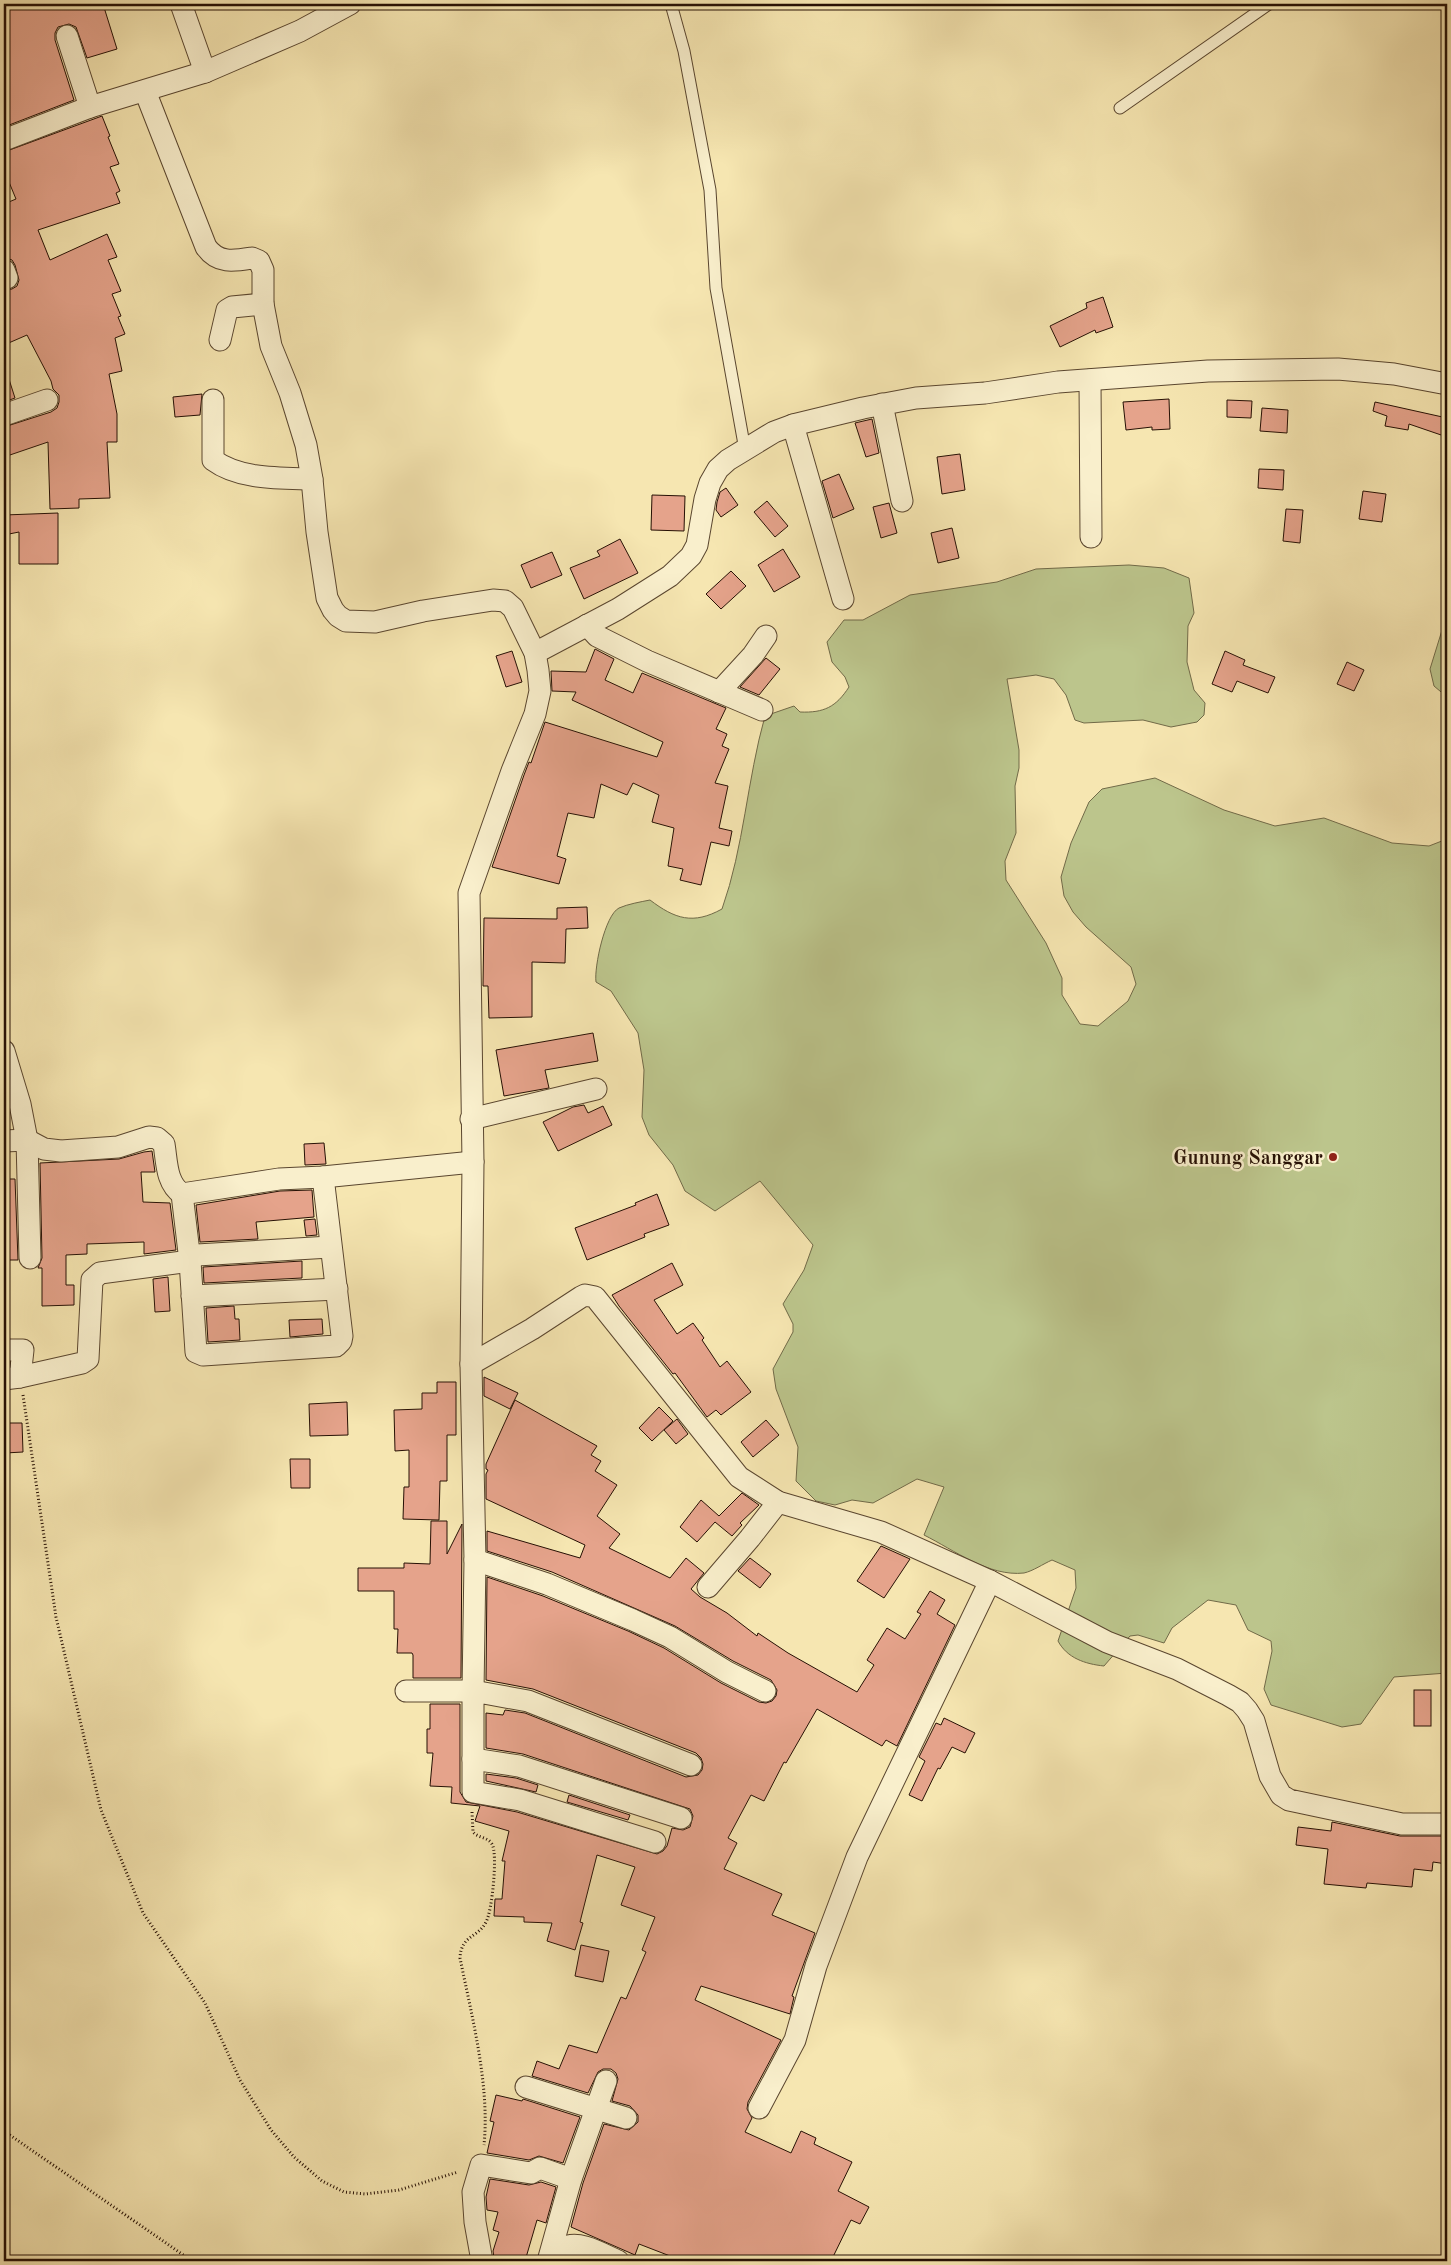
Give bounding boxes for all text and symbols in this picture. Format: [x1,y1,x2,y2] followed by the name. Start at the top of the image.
[1173,1149,1323,1169] place label: Gunung Sanggar
[1327,1151,1339,1163] marker: Gunung Sanggar

